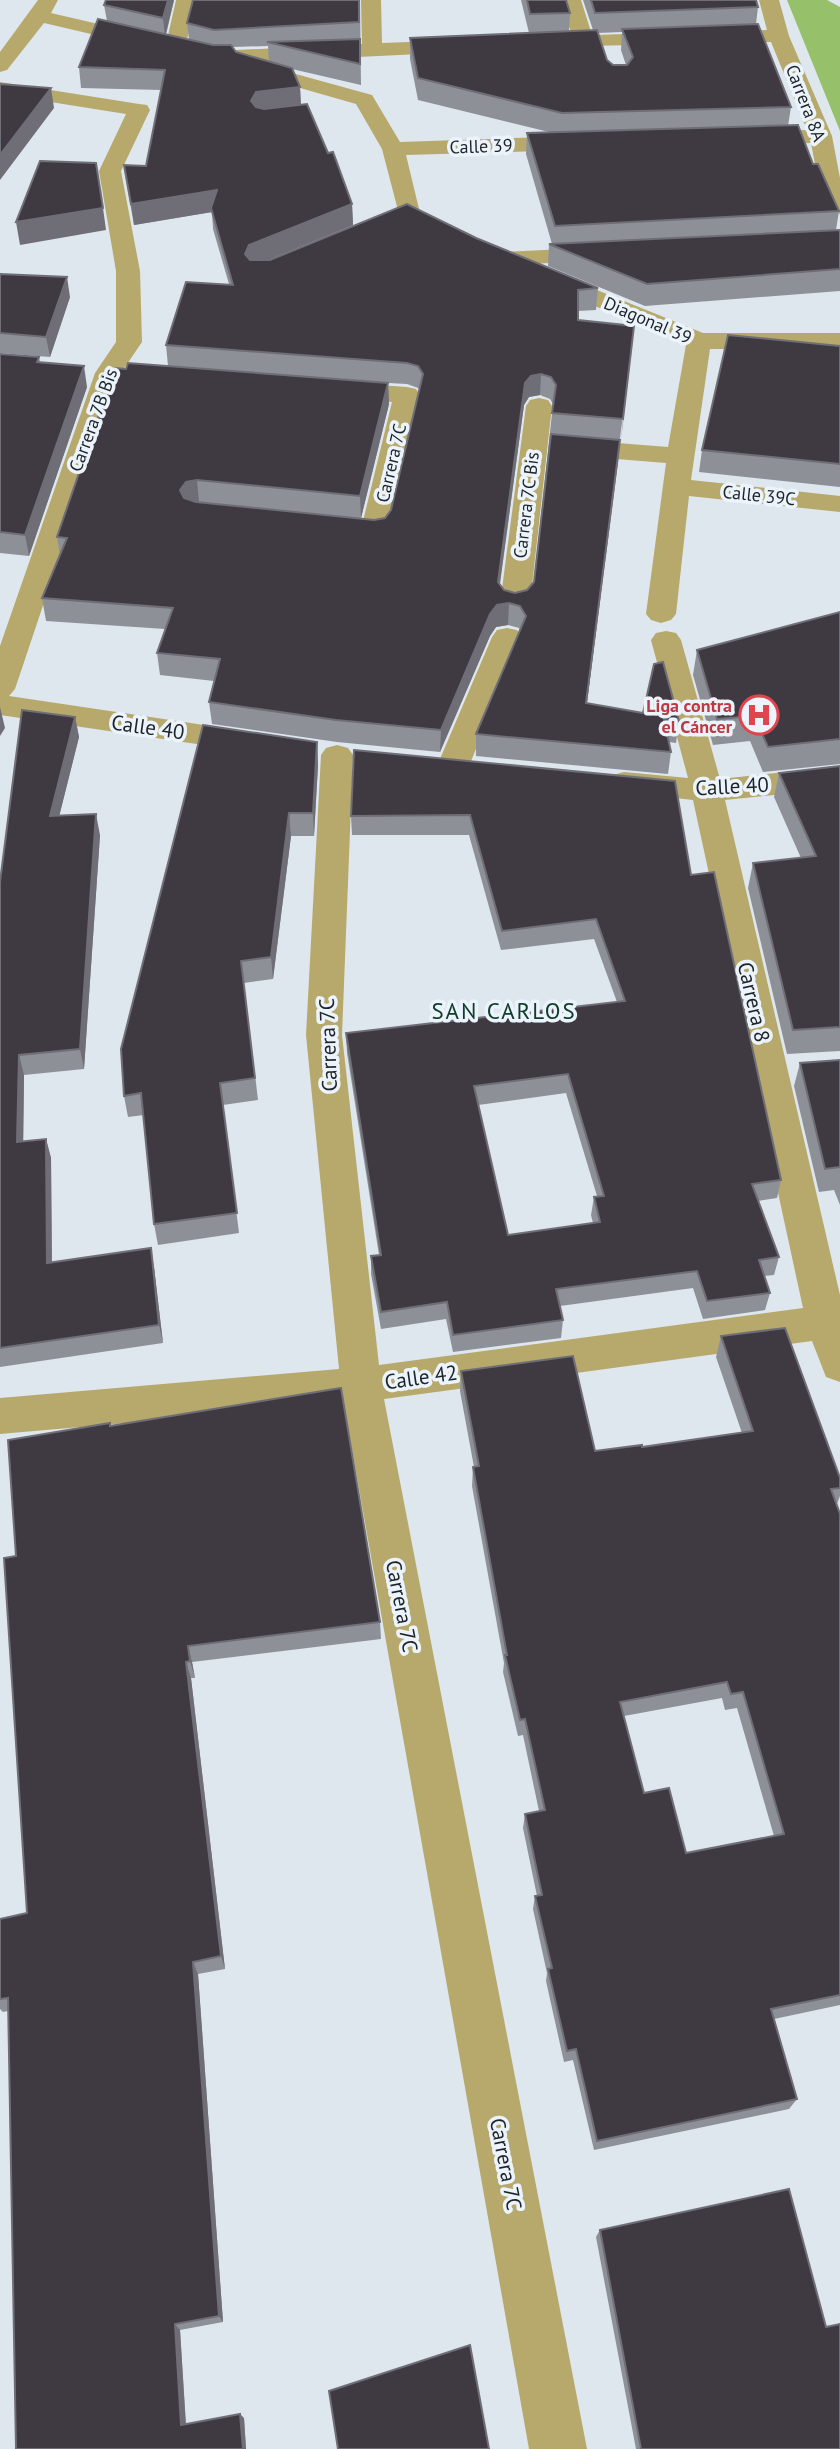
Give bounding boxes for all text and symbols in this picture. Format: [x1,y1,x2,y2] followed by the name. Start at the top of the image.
[781,61,831,145] street label: Carrera 8A
[449,133,513,159] street label: Calle 39
[601,291,695,349] street label: Diagonal 39
[64,365,122,475] street label: Carrera 7B Bis
[371,421,411,505] street label: Carrera 7C
[508,451,544,559] street label: Carrera 7C Bis
[721,480,797,510] street label: Calle 39C
[646,694,733,738] place label: Liga contra el Cáncer
[738,694,780,736] hospital icon: Liga contra el Cáncer
[110,709,186,745] street label: Calle 40
[695,771,769,801] street label: Calle 40
[732,959,776,1045] street label: Carrera 8
[431,996,577,1025] district label: SAN CARLOS
[313,998,343,1092] street label: Carrera 7C
[383,1359,459,1395] street label: Calle 42
[380,1558,424,1654] street label: Carrera 7C
[484,2116,528,2212] street label: Carrera 7C

